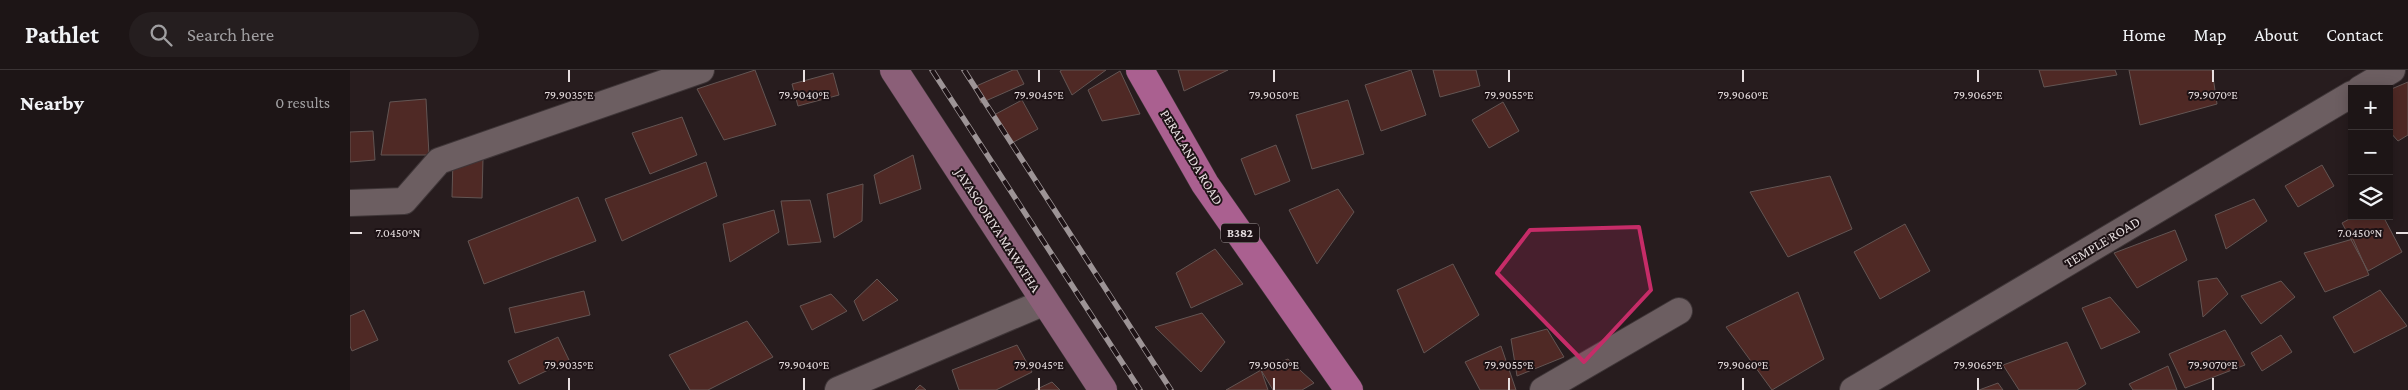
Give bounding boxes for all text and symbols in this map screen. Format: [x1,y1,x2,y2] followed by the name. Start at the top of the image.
[129,12,479,57] search box
[25,21,99,48] text: Pathlet
[147,21,175,49] icon: search
[187,24,274,45] text: Search here
[2123,25,2166,45] text: Home
[2194,25,2226,45] text: Map
[2254,25,2298,45] text: About
[2326,25,2383,45] text: Contact
[2348,85,2393,220] map controls
[2348,85,2393,130] button: +
[545,88,594,102] text: 79.9035°E
[779,88,830,102] text: 79.9040°E
[1014,88,1064,102] text: 79.9045°E
[1249,88,1300,102] text: 79.9050°E
[1485,88,1534,102] text: 79.9055°E
[1718,88,1769,102] text: 79.9060°E
[1953,88,2003,102] text: 79.9065°E
[2188,88,2238,102] text: 79.9070°E
[20,91,84,115] text: Nearby
[275,94,330,111] text: 0 results
[1157,107,1227,207] street label: PERALANDA ROAD
[2348,130,2393,175] button: −
[951,163,1044,295] street label: JAYASOORIYA MAWATHA
[2348,175,2393,220] button: layers
[2061,213,2143,271] street label: TEMPLE ROAD
[1221,224,1259,242] road number: B382
[376,226,421,240] text: 7.0450°N
[2338,226,2383,240] text: 7.0450°N
[545,358,594,372] text: 79.9035°E
[779,358,830,372] text: 79.9040°E
[1014,358,1064,372] text: 79.9045°E
[1249,358,1300,372] text: 79.9050°E
[1485,358,1534,372] text: 79.9055°E
[1718,358,1769,372] text: 79.9060°E
[1953,358,2003,372] text: 79.9065°E
[2188,358,2238,372] text: 79.9070°E

